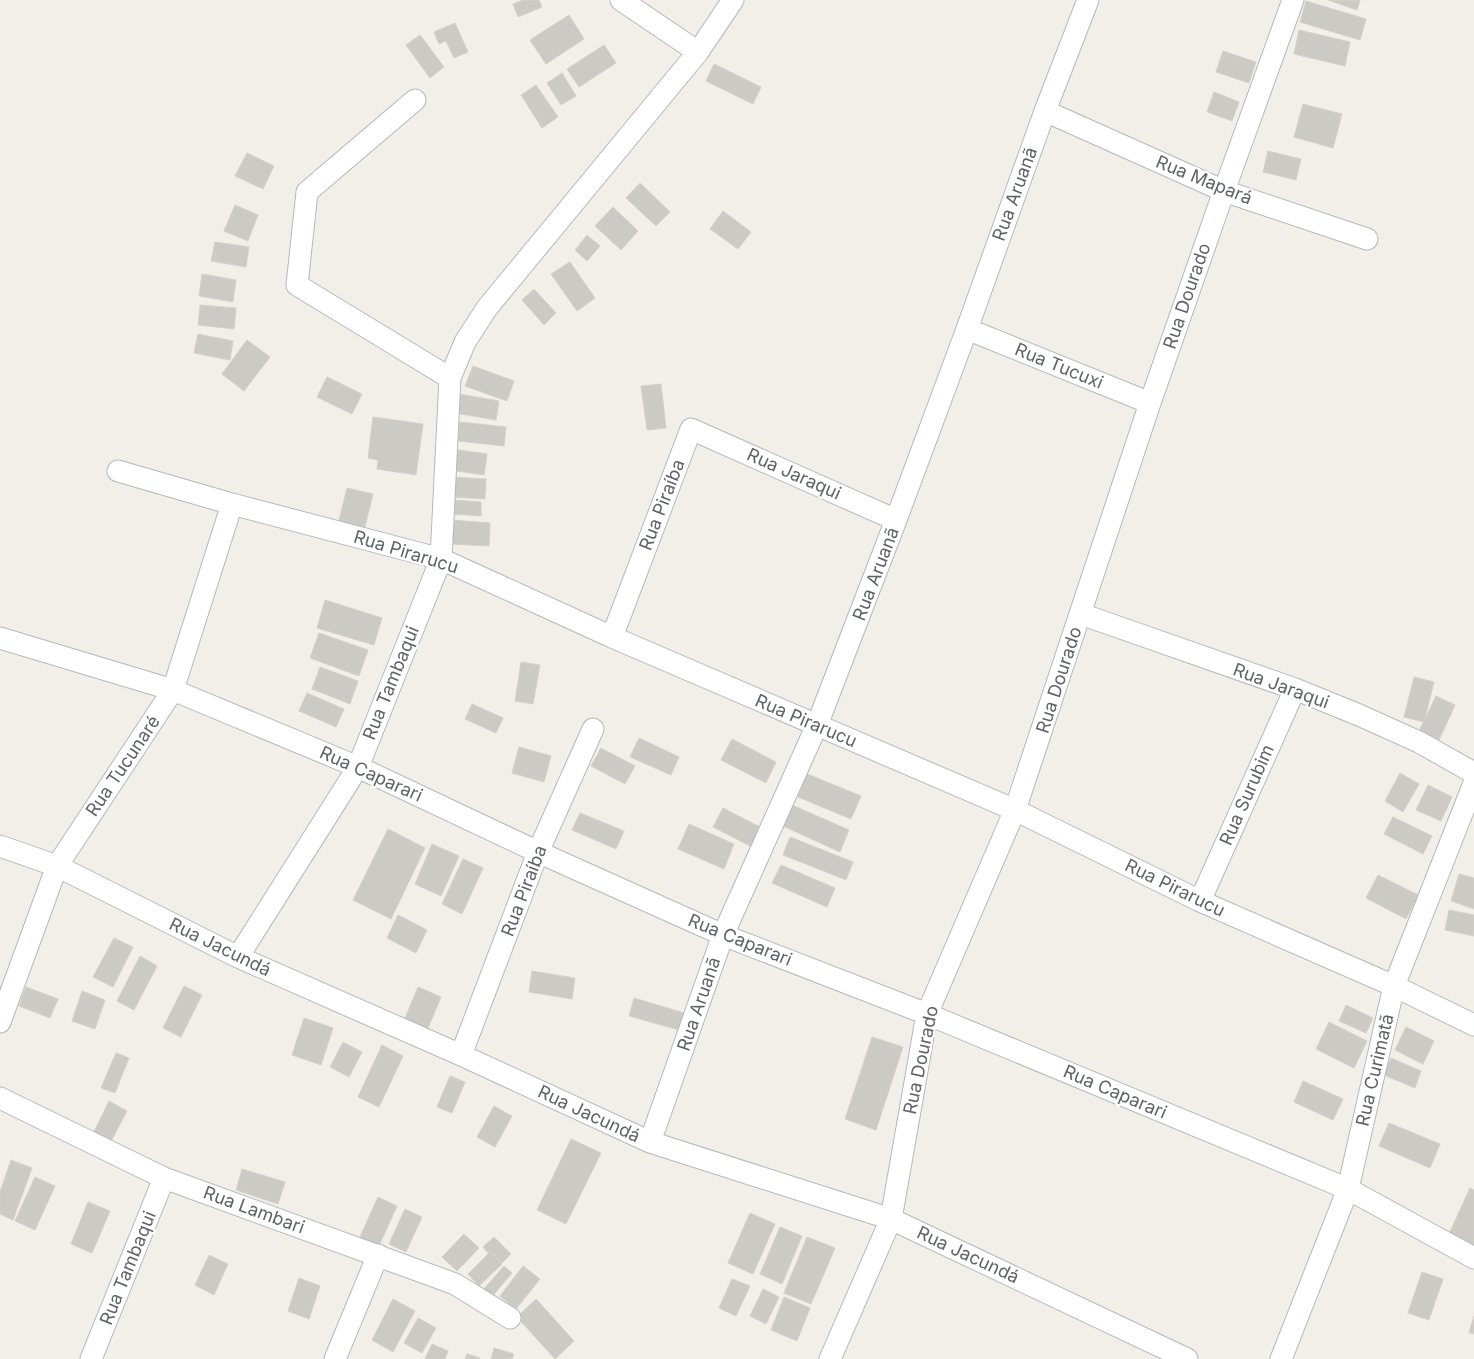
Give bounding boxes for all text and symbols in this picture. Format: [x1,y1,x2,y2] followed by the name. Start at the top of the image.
[988,144,1041,244] street label: Rua Aruanã
[1153,151,1255,208] street label: Rua Mapará
[1159,240,1214,352] street label: Rua Dourado
[1012,338,1106,393] street label: Rua Tucuxi
[744,443,844,504] street label: Rua Jaraqui
[635,456,689,553] street label: Rua Piraíba
[848,524,903,623] street label: Rua Aruanã
[351,526,461,577] street label: Rua Pirarucu
[358,623,423,743] street label: Rua Tambaqui
[1031,624,1086,736] street label: Rua Dourado
[1230,658,1332,713] street label: Rua Jaraqui
[752,690,860,751] street label: Rua Pirarucu
[81,711,164,820] street label: Rua Tucunaré
[1215,741,1278,848] street label: Rua Surubim
[317,742,426,806] street label: Rua Caparari
[497,842,551,939] street label: Rua Piraíba
[1122,854,1229,921] street label: Rua Pirarucu
[685,909,795,970] street label: Rua Caparari
[166,913,274,980] street label: Rua Jacundá
[673,954,724,1054] street label: Rua Aruanã
[899,1004,942,1116] street label: Rua Dourado
[1351,1012,1398,1128] street label: Rua Curimatã
[1060,1060,1170,1123] street label: Rua Caparari
[535,1081,644,1146] street label: Rua Jacundá
[201,1182,308,1238] street label: Rua Lambari
[95,1208,160,1328] street label: Rua Tambaqui
[914,1222,1023,1287] street label: Rua Jacundá

